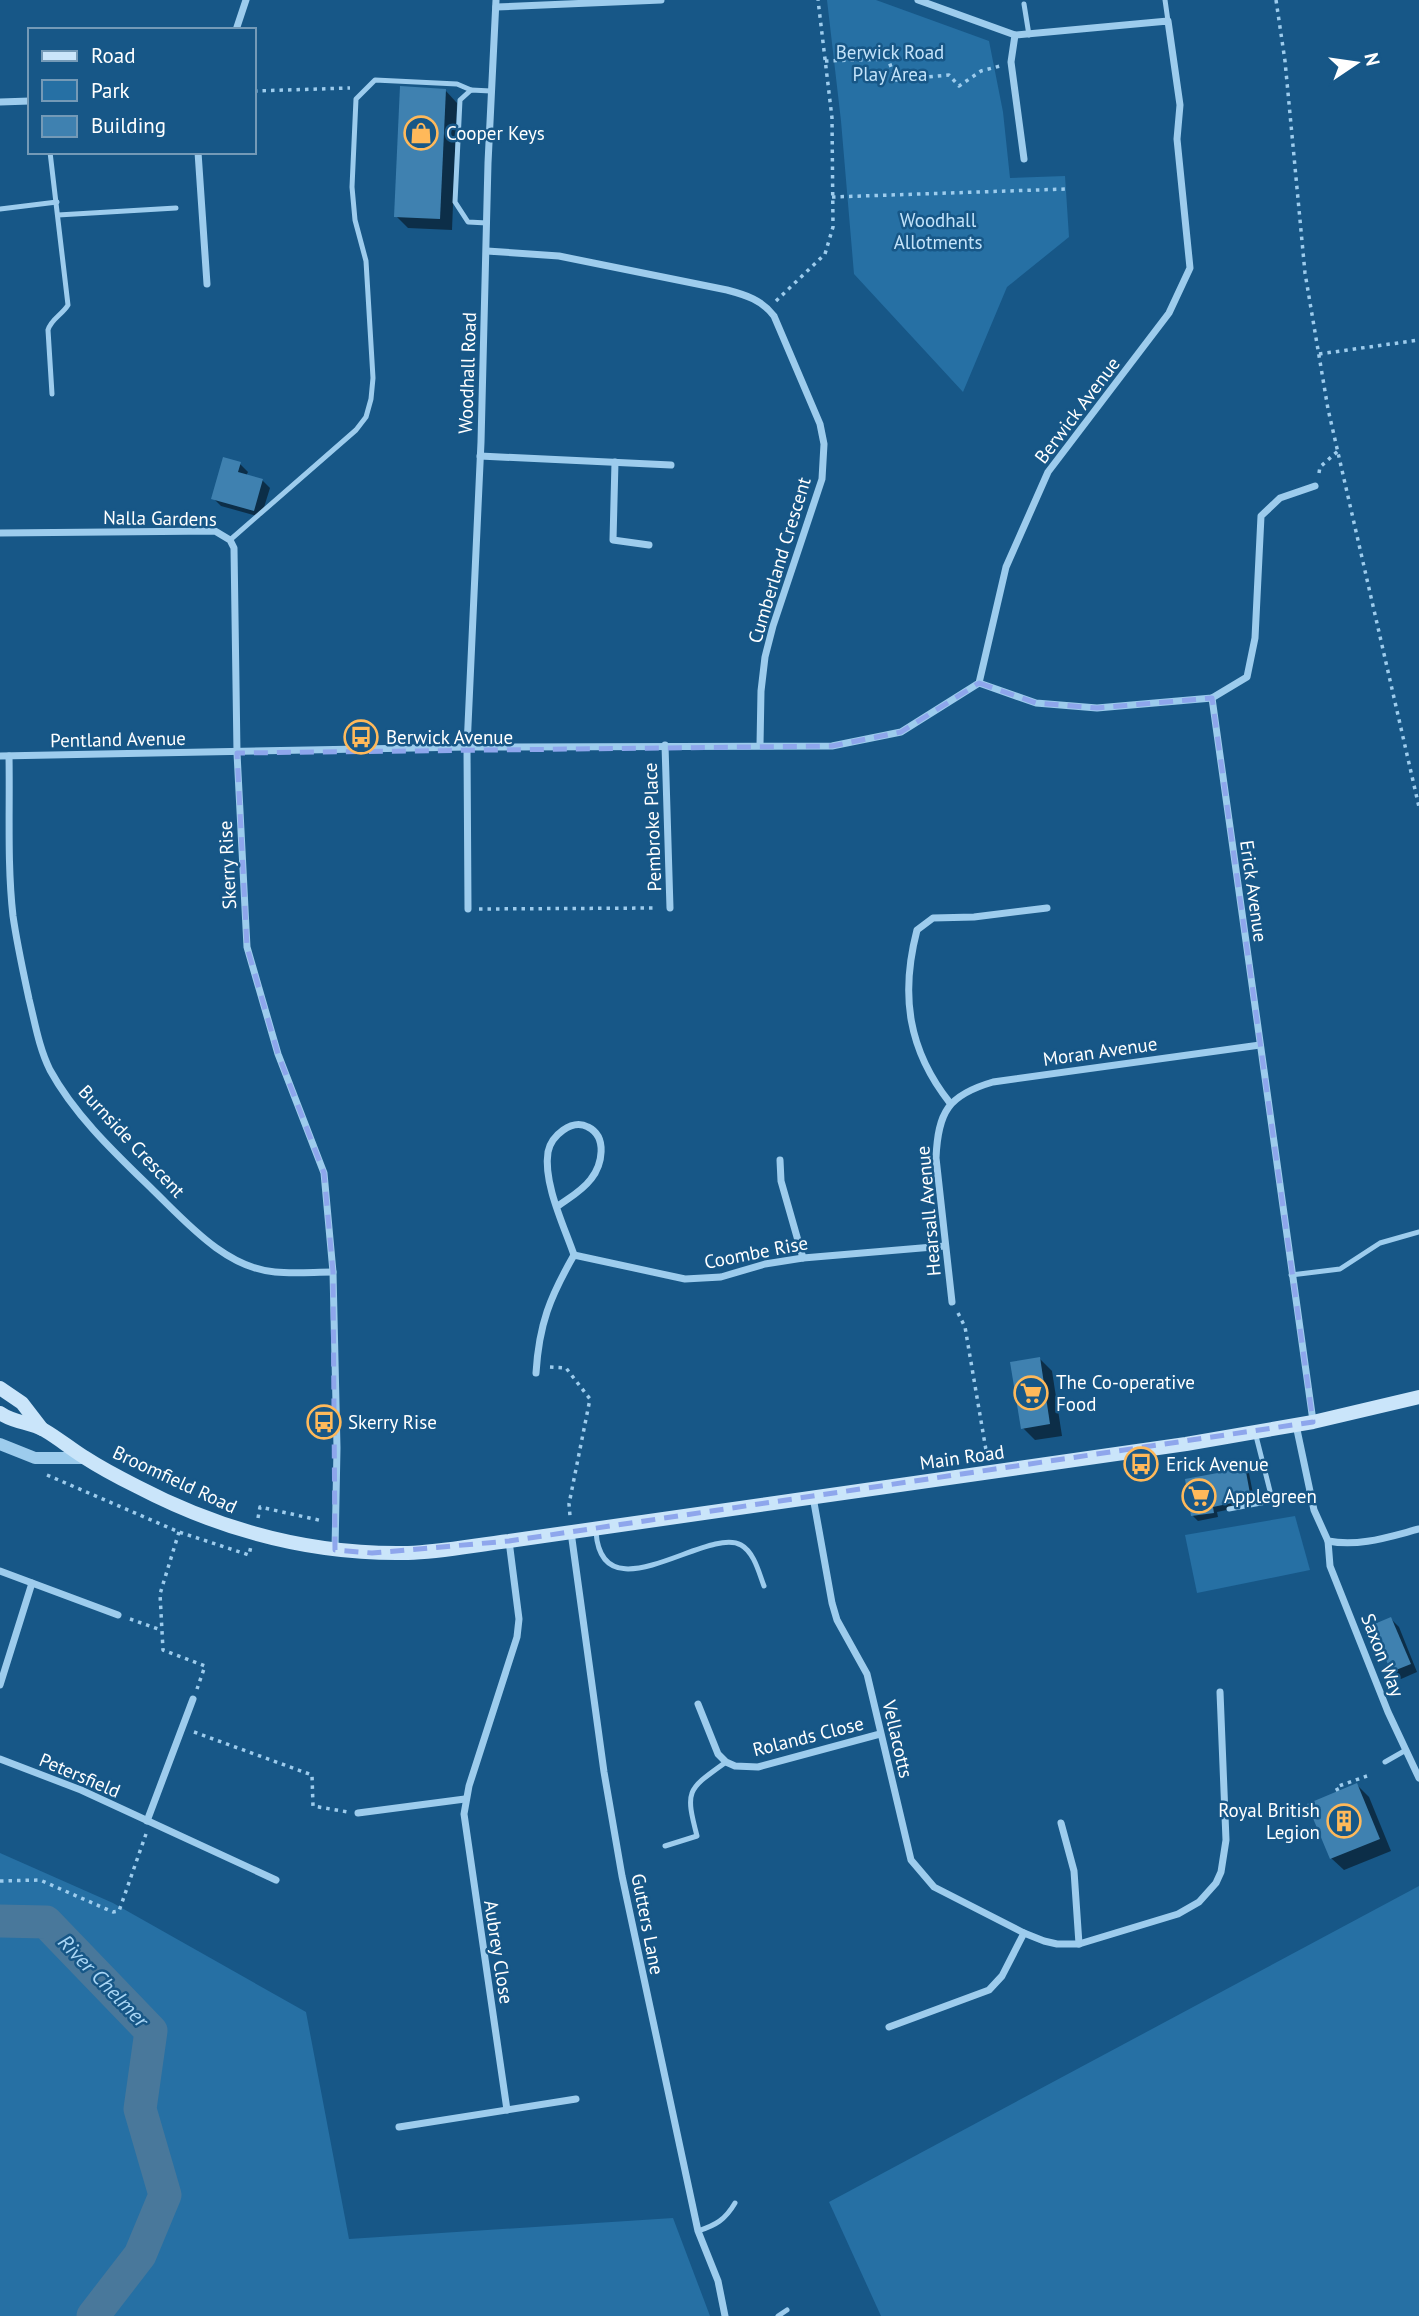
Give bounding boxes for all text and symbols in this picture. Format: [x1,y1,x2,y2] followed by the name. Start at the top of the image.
[28,28,256,154] legend
[1321,28,1391,98] north arrow
[836,40,944,86] park label: Berwick Road Play Area
[91,42,135,69] text: Road
[1359,50,1386,68] text: N
[91,77,130,104] text: Park
[91,112,166,139] text: Building
[402,114,440,152] shop icon: Cooper Keys
[446,121,545,145] place label: Cooper Keys
[894,208,982,254] park label: Woodhall Allotments
[453,312,481,434] street label: Woodhall Road
[1029,352,1125,468] street label: Berwick Avenue
[742,473,816,646] street label: Cumberland Crescent
[103,505,217,531] street label: Nalla Gardens
[342,718,380,756] bus stop icon: Berwick Avenue
[386,725,513,749] place label: Berwick Avenue
[50,726,186,752] street label: Pentland Avenue
[638,762,666,892] street label: Pembroke Place
[213,820,241,910] street label: Skerry Rise
[1235,839,1273,943] street label: Erick Avenue
[1041,1031,1159,1071] street label: Moran Avenue
[74,1080,191,1203] street label: Burnside Crescent
[910,1145,946,1277] street label: Hearsall Avenue
[702,1230,810,1274] street label: Coombe Rise
[1056,1370,1195,1416] place label: The Co-operative Food
[1012,1374,1050,1412] supermarket icon: The Co-operative Food
[305,1403,343,1441] bus stop icon: Skerry Rise
[348,1410,437,1434] place label: Skerry Rise
[918,1439,1006,1475] street label: Main Road
[109,1440,241,1518] street label: Broomfield Road
[1122,1445,1160,1483] bus stop icon: Erick Avenue
[1166,1452,1269,1476] place label: Erick Avenue
[1180,1477,1218,1515] supermarket icon: Applegreen
[1224,1484,1317,1508] place label: Applegreen
[1356,1610,1410,1700] street label: Saxon Way
[877,1697,919,1780] street label: Vellacotts
[750,1711,866,1761] street label: Rolands Close
[36,1747,124,1803] street label: Petersfield
[1218,1798,1320,1844] place label: Royal British Legion
[1325,1802,1363,1840] building icon: Royal British Legion
[626,1871,670,1977] street label: Gutters Lane
[479,1898,519,2006] street label: Aubrey Close
[52,1929,156,2034] water label: River Chelmer

